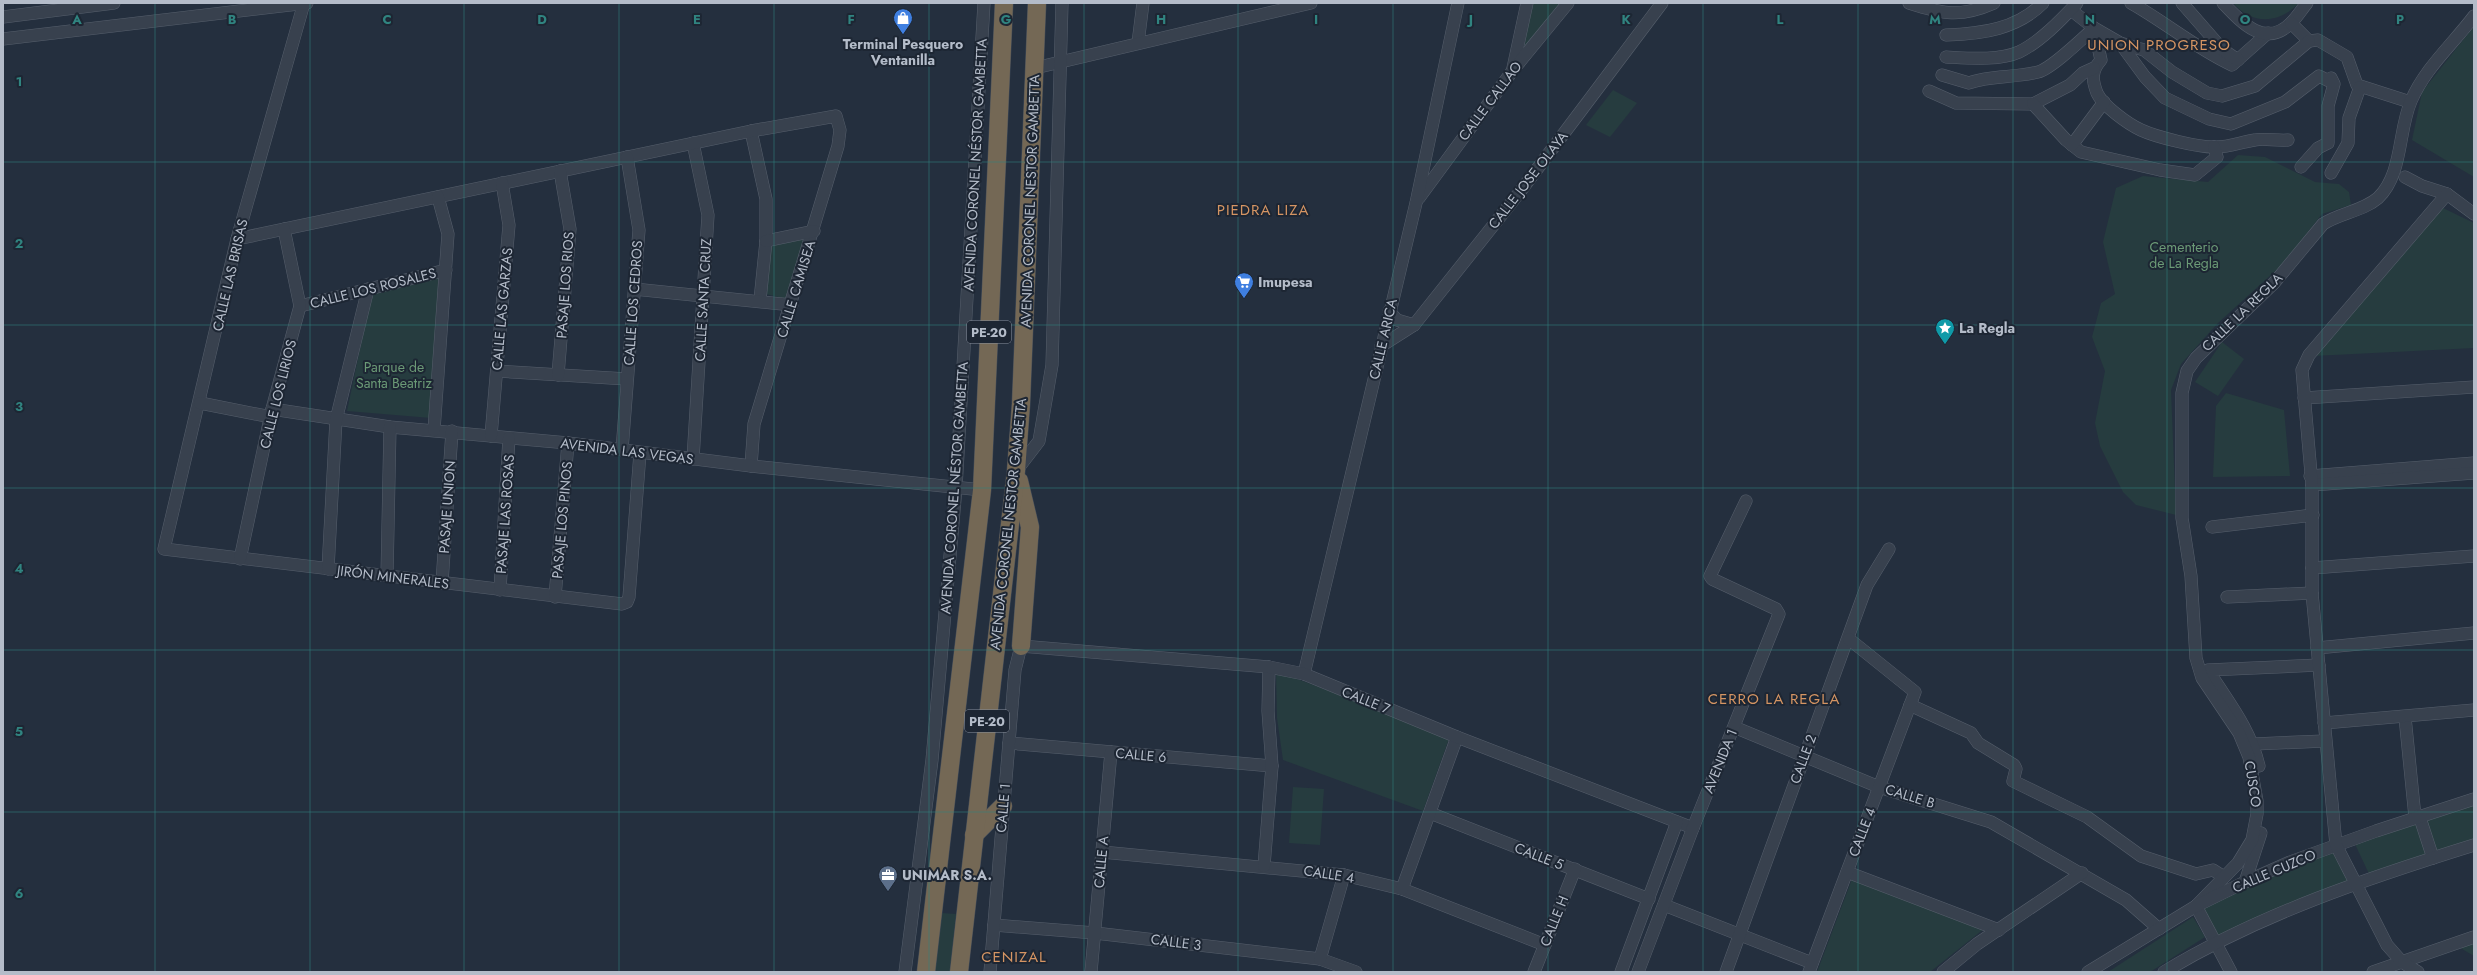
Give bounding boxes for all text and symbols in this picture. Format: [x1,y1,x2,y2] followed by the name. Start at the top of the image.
[892,7,914,35] shop icon: Terminal Pesquero Ventanilla
[71,10,82,29] text: A
[228,10,237,29] text: B
[382,10,392,29] text: C
[537,10,547,29] text: D
[693,10,701,29] text: E
[847,10,855,29] text: F
[1001,10,1012,29] text: G
[1156,10,1166,29] text: H
[1314,10,1318,29] text: I
[1466,10,1473,29] text: J
[1621,10,1631,29] text: K
[1777,10,1784,29] text: L
[1929,10,1941,29] text: M
[2085,10,2095,29] text: N
[2240,10,2251,29] text: O
[2396,10,2404,29] text: P
[843,34,963,70] place label: Terminal Pesquero Ventanilla
[2087,34,2231,56] district label: UNION PROGRESO
[958,37,992,292] street label: AVENIDA CORONEL NÉSTOR GAMBETTA
[1454,57,1526,145] street label: CALLE CALLAO
[16,72,22,91] text: 1
[1016,73,1044,328] street label: AVENIDA CORONEL NESTOR GAMBETTA
[1484,126,1573,233] street label: CALLE JOSE OLAYA
[1217,199,1309,221] district label: PIEDRA LIZA
[207,217,253,333] street label: CALLE LAS BRISAS
[551,231,579,339] street label: PASAJE LOS RIOS
[15,234,23,253] text: 2
[772,237,821,340] street label: CALLE CAMISEA
[2149,237,2219,273] park label: Cementerio de La Regla
[690,238,716,362] street label: CALLE SANTA CRUZ
[619,239,647,366] street label: CALLE LOS CEDROS
[487,247,517,371] street label: CALLE LAS GARZAS
[308,263,439,313] street label: CALLE LOS ROSALES
[2197,268,2287,356] street label: CALLE LA REGLA
[1233,271,1255,299] supermarket icon: Imupesa
[1258,272,1313,292] place label: Imupesa
[1364,296,1402,381] street label: CALLE ARICA
[1934,317,1956,345] place icon: La Regla
[1959,318,2015,338] place label: La Regla
[967,321,1011,343] road number: PE-20
[255,337,301,451] street label: CALLE LOS LIRIOS
[356,357,433,393] park label: Parque de Santa Beatriz
[935,360,973,615] street label: AVENIDA CORONEL NÉSTOR GAMBETTA
[985,396,1031,651] street label: AVENIDA CORONEL NESTOR GAMBETTA
[15,397,23,416] text: 3
[559,433,695,469] street label: AVENIDA LAS VEGAS
[491,453,519,574] street label: PASAJE LAS ROSAS
[434,460,460,554] street label: PASAJE UNION
[547,460,577,579] street label: PASAJE LOS PINOS
[14,559,24,578] text: 4
[334,560,451,594] street label: JIRÓN MINERALES
[1339,681,1394,719] street label: CALLE 7
[1708,688,1840,710] district label: CERRO LA REGLA
[965,710,1009,732] road number: PE-20
[15,722,23,741] text: 5
[1698,726,1742,796] street label: AVENIDA 1
[1785,732,1821,786] street label: CALLE 2
[1115,743,1167,767] street label: CALLE 6
[2239,759,2267,809] street label: CUSCO
[1883,779,1937,813] street label: CALLE B
[991,783,1015,833] street label: CALLE 1
[1843,804,1881,860] street label: CALLE 4
[1089,834,1113,889] street label: CALLE A
[1512,838,1566,875] street label: CALLE 5
[2229,844,2319,898] street label: CALLE CUZCO
[1302,860,1356,888] street label: CALLE 4
[877,864,899,892] office icon: UNIMAR S.A.
[902,865,992,885] place label: UNIMAR S.A.
[15,884,24,903] text: 6
[1535,893,1573,949] street label: CALLE H
[1150,929,1203,955] street label: CALLE 3
[981,946,1047,968] district label: CENIZAL

